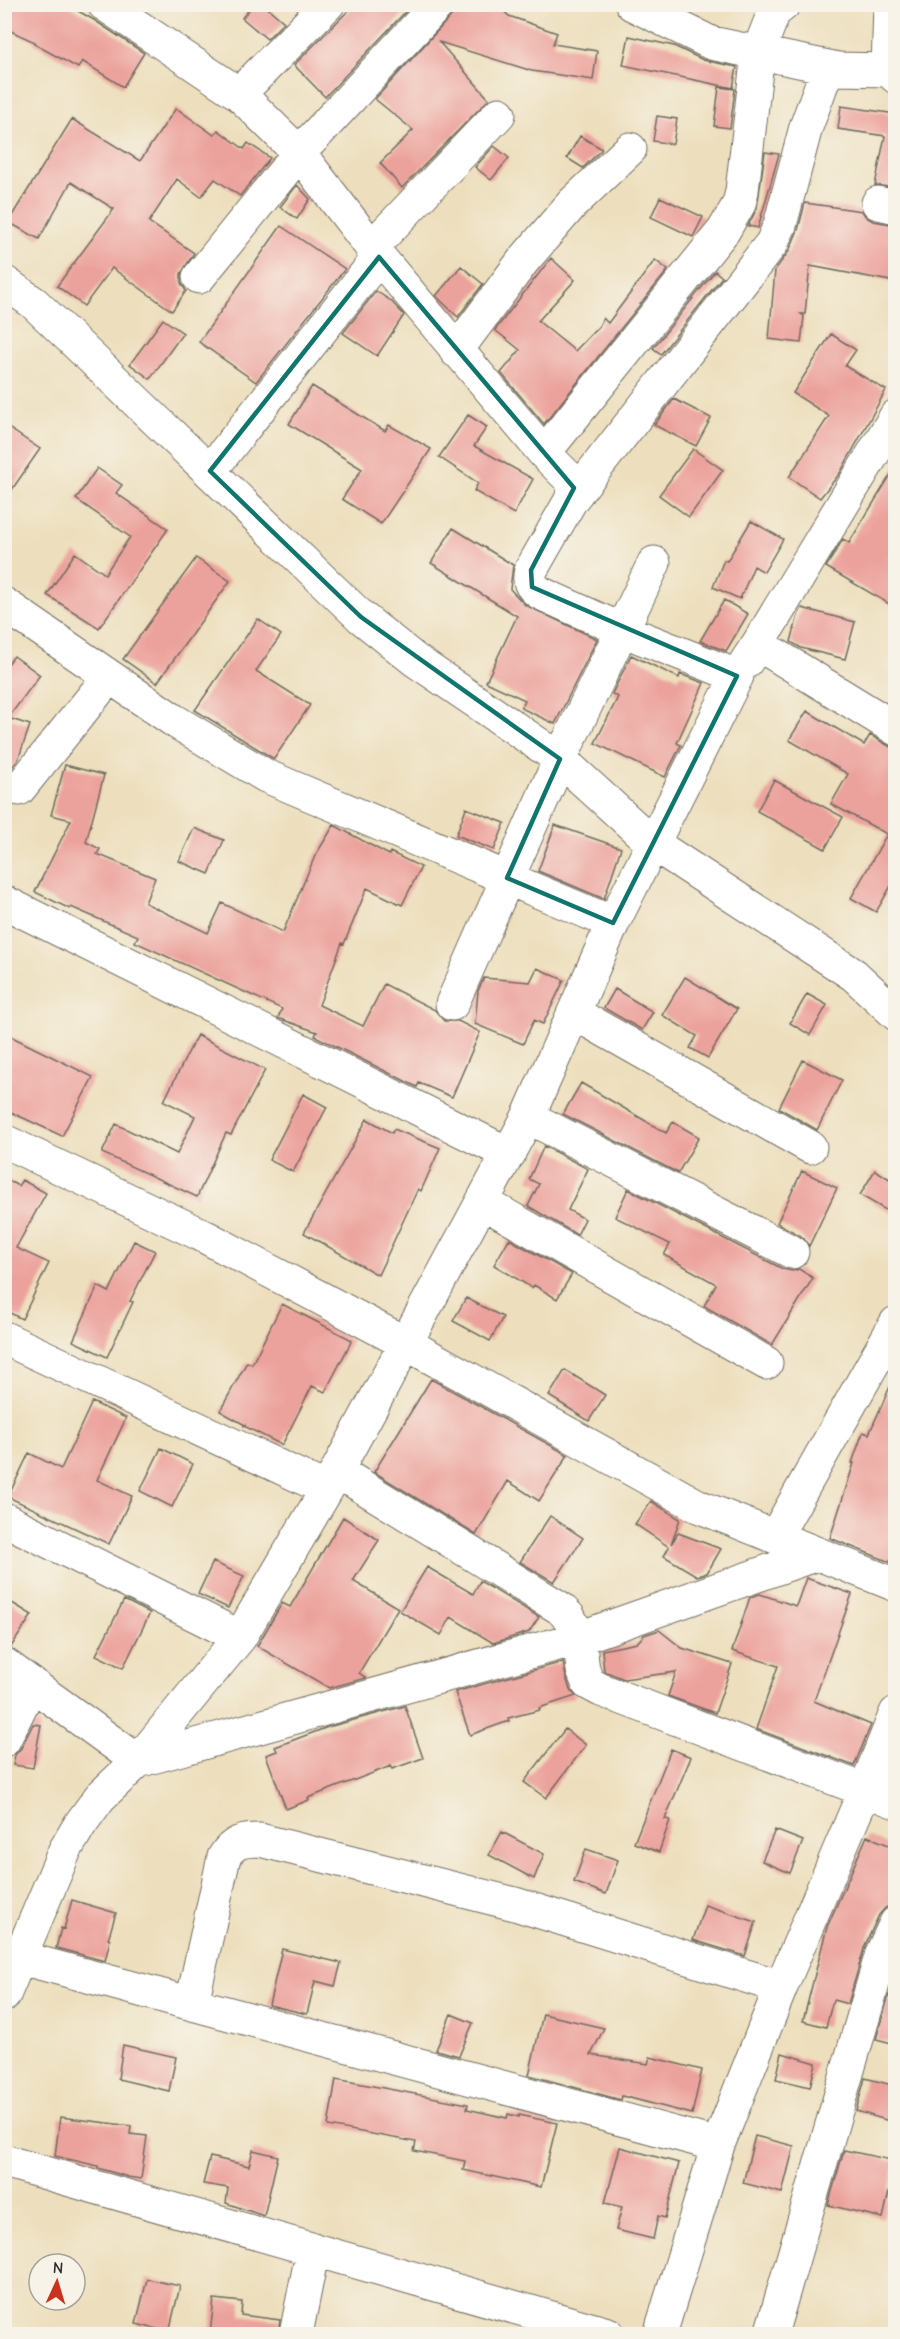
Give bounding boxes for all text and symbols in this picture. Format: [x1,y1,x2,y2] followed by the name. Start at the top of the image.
[27,2252,87,2312] north arrow
[52,2259,64,2277] text: N

